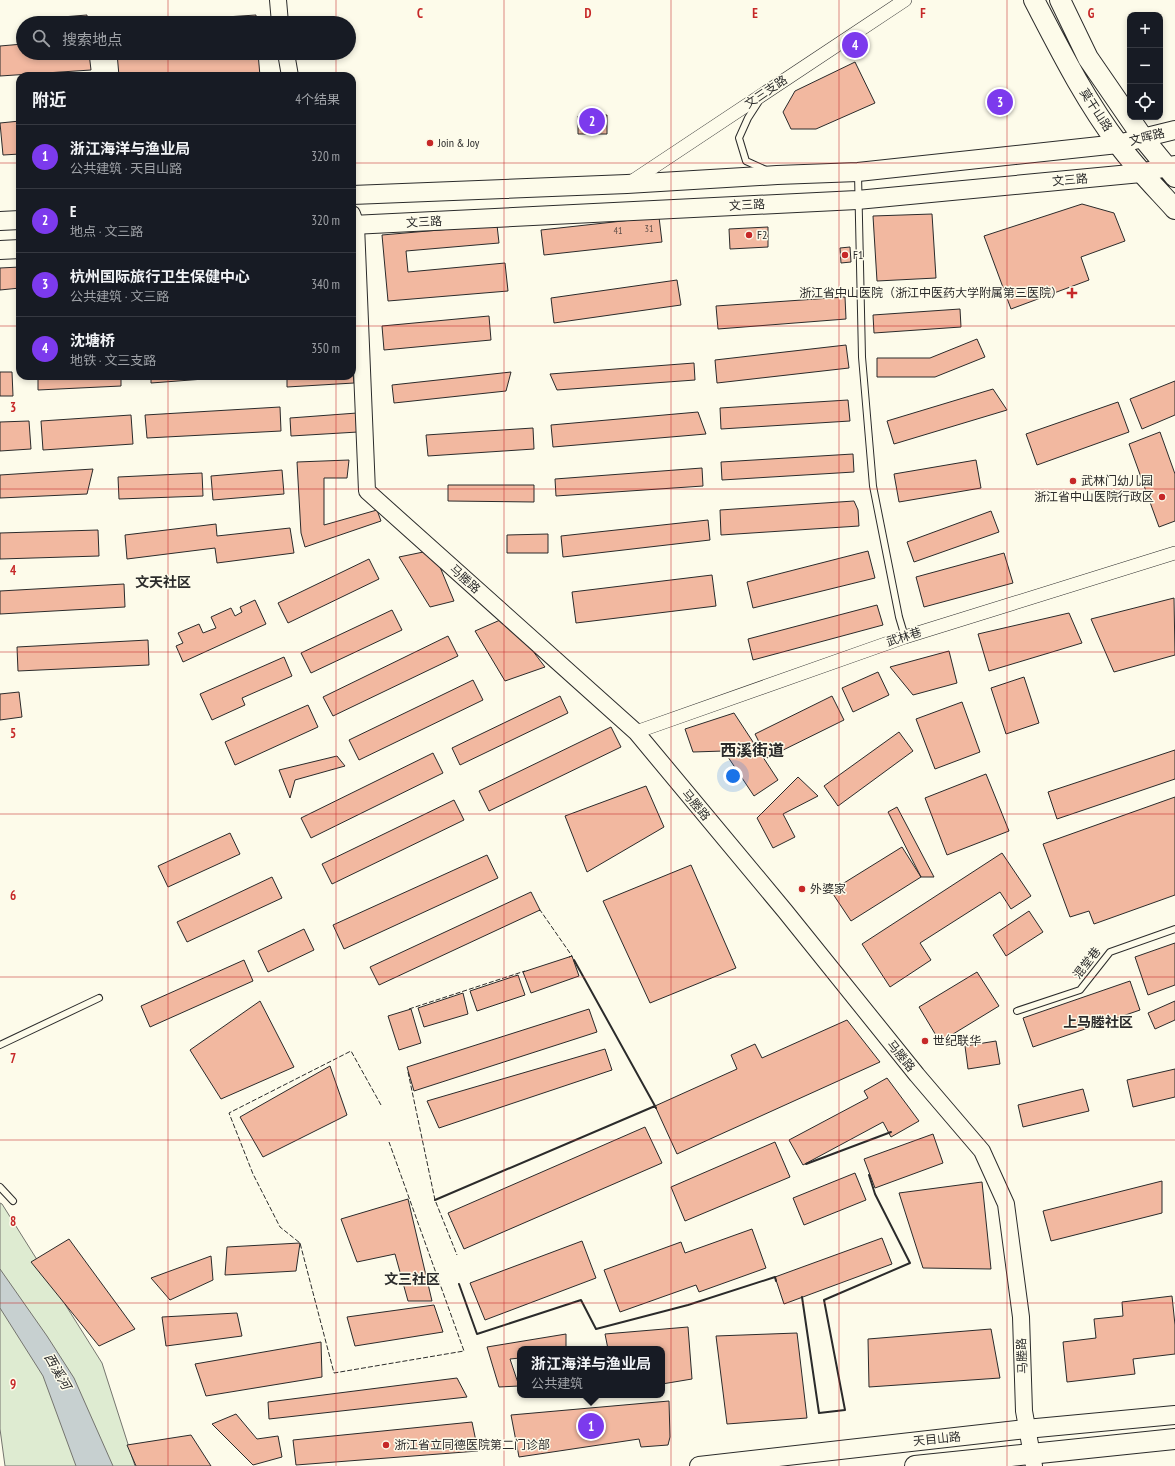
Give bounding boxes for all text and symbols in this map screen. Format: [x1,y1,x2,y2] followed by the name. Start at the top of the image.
[417,5,423,22] text: C
[585,5,592,22] text: D
[752,5,758,22] text: E
[920,5,926,22] text: F
[1088,5,1095,22] text: G
[1127,12,1163,120] map controls
[1127,12,1163,48] button: +
[16,16,356,60] search box
[30,27,52,49] icon: search
[62,30,122,49] text: 搜索地点
[842,30,868,60] pin: 4
[1127,48,1163,84] button: −
[742,72,790,111] street label: 文三支路
[1127,84,1163,120] button: locate
[1077,86,1116,134] street label: 莫干山路
[987,87,1013,117] pin: 3
[32,89,66,111] text: 附近
[295,91,340,108] text: 4个结果
[579,106,605,136] pin: 2
[1128,125,1166,148] street label: 文晖路
[437,135,480,150] place label: Join & Joy
[425,138,435,148] marker: Join & Joy
[70,139,190,158] text: 浙江海洋与渔业局
[42,148,48,165] text: 1
[311,148,340,165] text: 320 m
[70,160,182,177] text: 公共建筑 · 天目山路
[1051,170,1089,189] street label: 文三路
[729,196,765,213] street label: 文三路
[70,202,76,221] text: E
[42,212,48,229] text: 2
[311,212,340,229] text: 320 m
[406,213,442,230] street label: 文三路
[645,222,654,235] house number: 31
[70,223,143,240] text: 地点 · 文三路
[614,224,623,237] house number: 41
[757,227,767,242] place label: F2
[744,230,754,240] marker: F2
[853,247,863,262] place label: F1
[840,250,850,260] marker: F1
[70,267,250,286] text: 杭州国际旅行卫生保健中心
[42,276,48,293] text: 3
[311,276,340,293] text: 340 m
[799,285,1063,300] place label: 浙江省中山医院（浙江中医药大学附属第三医院）
[1066,287,1078,299] marker: 浙江省中山医院（浙江中医药大学附属第三医院）
[70,288,169,305] text: 公共建筑 · 文三路
[70,331,115,350] text: 沈塘桥
[42,340,48,357] text: 4
[311,340,340,357] text: 350 m
[70,352,156,369] text: 地铁 · 文三支路
[10,399,16,416] text: 3
[1081,473,1153,488] place label: 武林门幼儿园
[1068,476,1078,486] marker: 武林门幼儿园
[1034,489,1154,504] place label: 浙江省中山医院行政区
[1157,492,1167,502] marker: 浙江省中山医院行政区
[447,561,484,596] street label: 马塍路
[10,562,17,579] text: 4
[135,573,191,591] district label: 文天社区
[884,624,923,649] street label: 武林巷
[10,725,16,742] text: 5
[720,740,784,760] district label: 西溪街道
[723,766,743,786] your location
[679,786,714,823] street label: 马塍路
[810,881,846,896] place label: 外婆家
[797,884,807,894] marker: 外婆家
[10,887,16,904] text: 6
[1070,944,1104,981] street label: 混堂巷
[1063,1013,1133,1031] district label: 上马塍社区
[933,1033,981,1048] place label: 世纪联华
[920,1036,930,1046] marker: 世纪联华
[884,1037,919,1074] street label: 马塍路
[10,1050,16,1067] text: 7
[10,1213,16,1230] text: 8
[384,1270,440,1288] district label: 文三社区
[1013,1338,1030,1374] street label: 马塍路
[517,1346,665,1398] popup
[40,1350,76,1395] water label: 西溪河
[531,1354,651,1373] text: 浙江海洋与渔业局
[531,1375,583,1392] text: 公共建筑
[10,1376,16,1393] text: 9
[578,1411,604,1441] pin: 1
[912,1429,962,1448] street label: 天目山路
[394,1437,550,1452] place label: 浙江省立同德医院第二门诊部
[381,1440,391,1450] marker: 浙江省立同德医院第二门诊部

